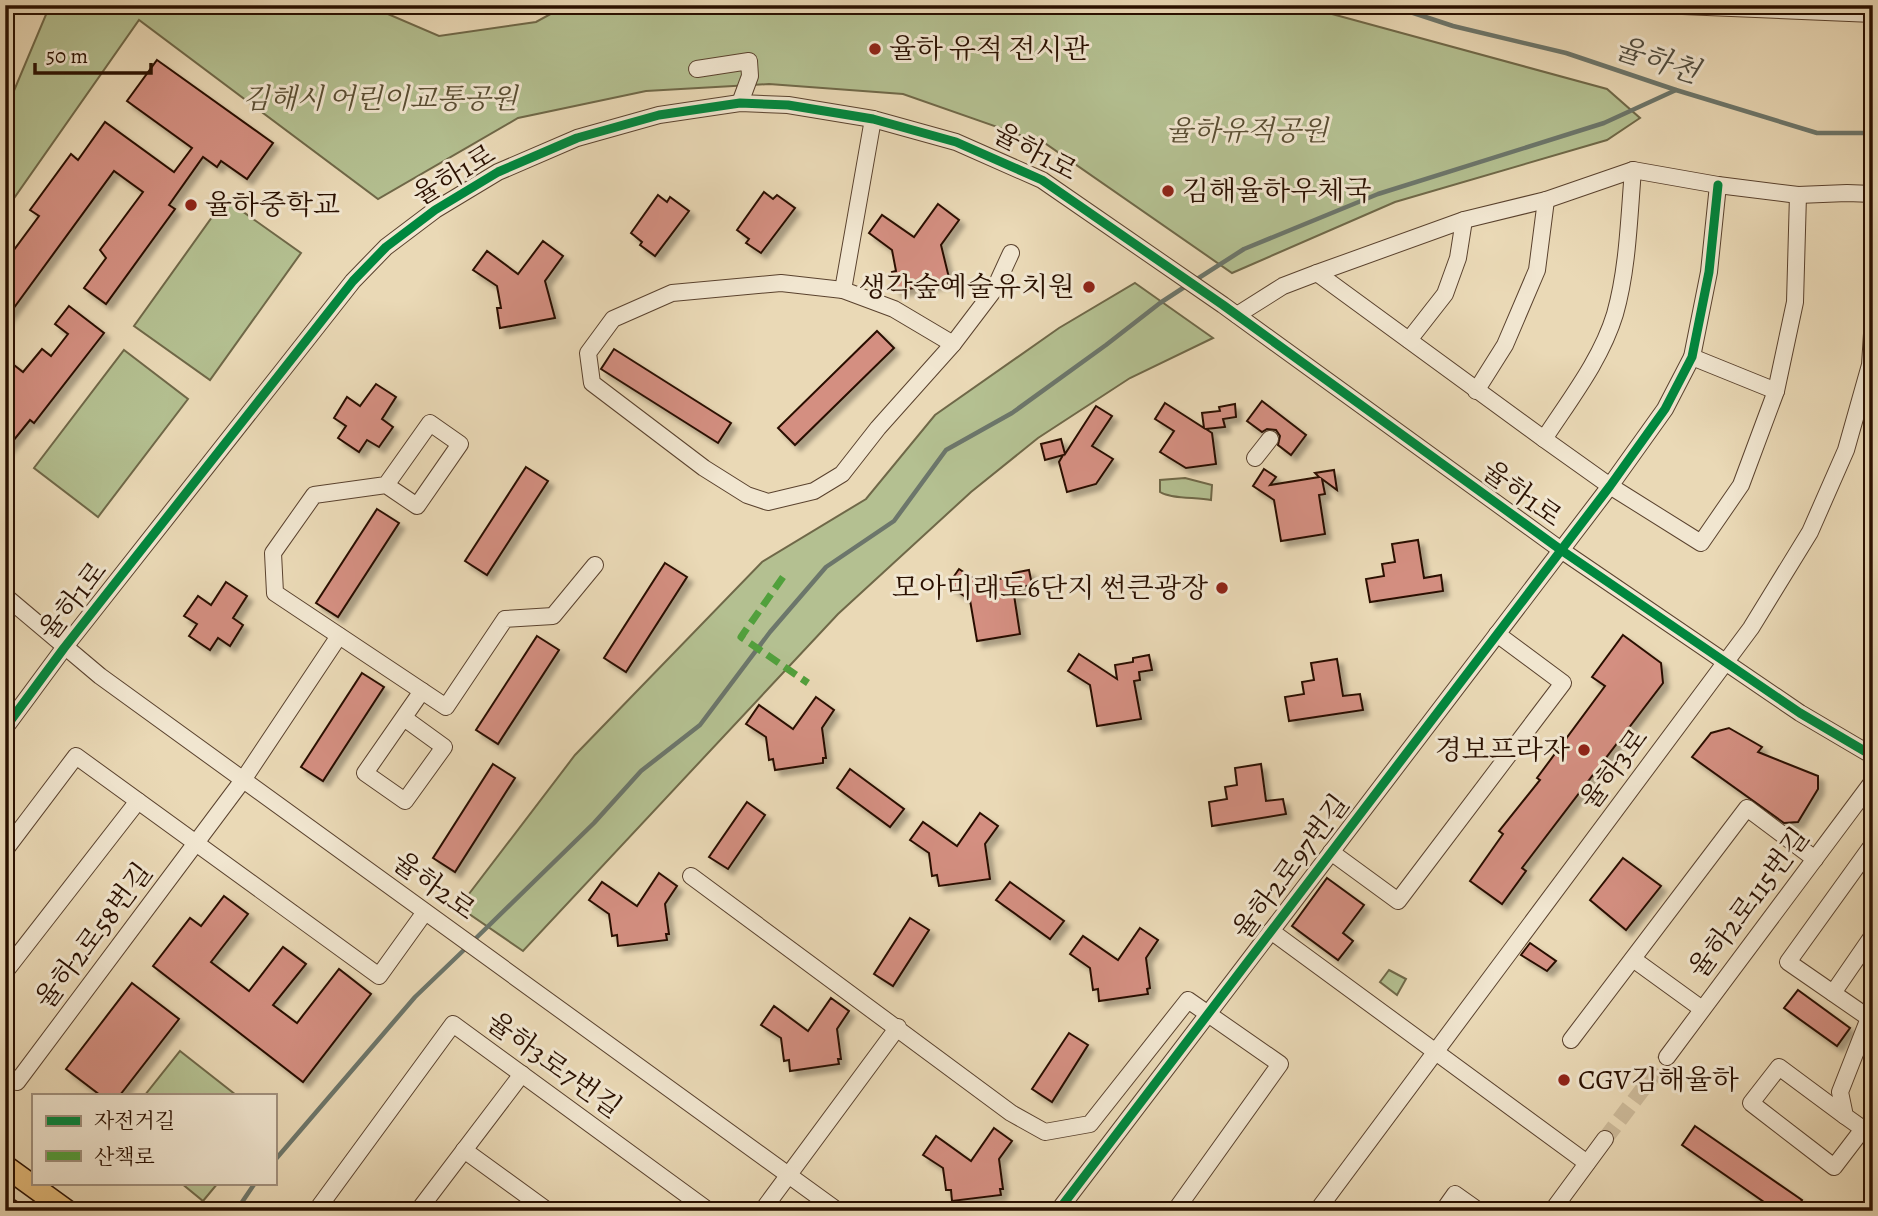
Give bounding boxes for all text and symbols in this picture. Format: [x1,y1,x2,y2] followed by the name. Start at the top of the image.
[1609,28,1706,93] water label: 율하천
[889,30,1089,68] place label: 율하 유적 전시관
[35,32,150,76] scale bar
[867,41,883,57] marker: 율하 유적 전시관
[46,42,88,70] text: 50 m
[242,80,520,118] park label: 김해시 어린이교통공원
[1166,112,1330,150] park label: 율하유적공원
[986,114,1084,190] street label: 율하1로
[405,135,503,215] street label: 율하1로
[1182,172,1371,210] place label: 김해율하우체국
[1160,183,1176,199] marker: 김해율하우체국
[205,186,340,224] place label: 율하중학교
[183,197,199,213] marker: 율하중학교
[859,268,1075,306] place label: 생각숲예술유치원
[1081,279,1097,295] marker: 생각숲예술유치원
[1474,452,1570,536] street label: 율하1로
[30,554,116,648] street label: 율하1로
[892,569,1208,607] place label: 모아미래도6단지 썬큰광장
[1214,580,1230,596] marker: 모아미래도6단지 썬큰광장
[1571,721,1657,817] street label: 율하3로
[1435,731,1570,769] place label: 경보프라자
[1576,742,1592,758] marker: 경보프라자
[1224,786,1358,948] street label: 율하2로97번길
[1680,820,1818,986] street label: 율하2로115번길
[385,843,483,929] street label: 율하2로
[26,855,162,1017] street label: 율하2로58번길
[479,1003,629,1127] street label: 율하3로7번길
[1578,1061,1739,1099] place label: CGV김해율하
[1556,1072,1572,1088] marker: CGV김해율하
[32,1094,276,1184] legend
[94,1107,175,1135] text: 자전거길
[94,1143,155,1171] text: 산책로

